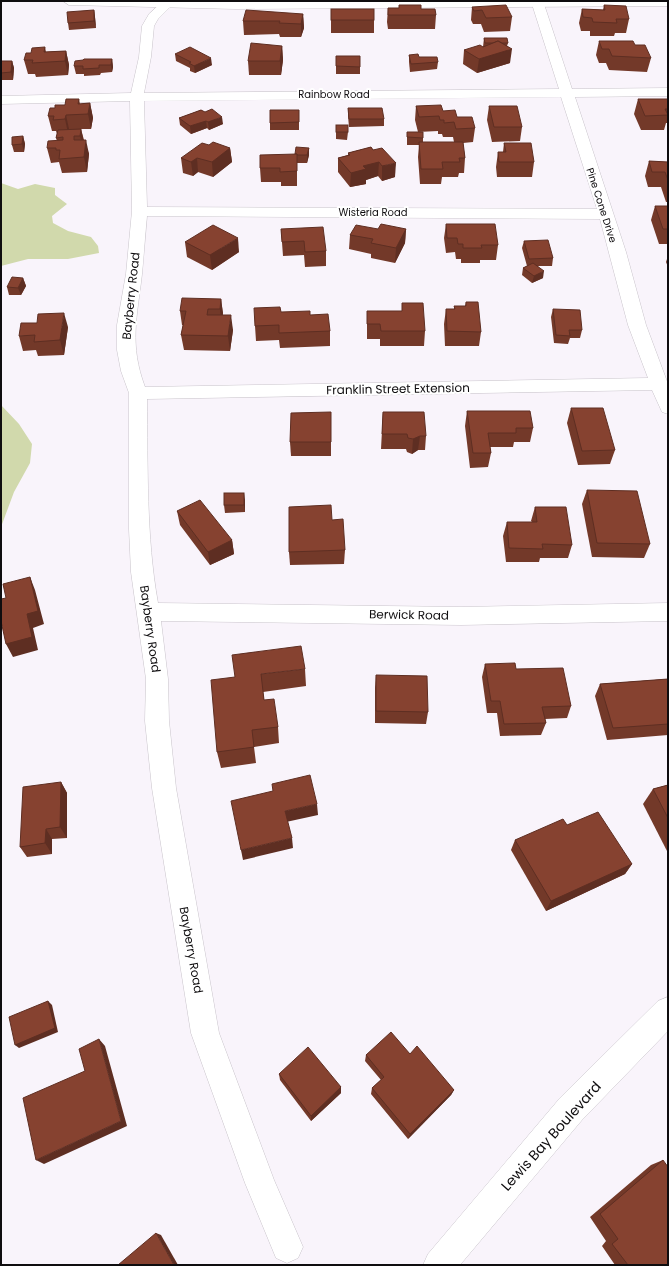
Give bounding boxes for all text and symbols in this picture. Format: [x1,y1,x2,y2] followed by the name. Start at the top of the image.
[298,87,370,102] street label: Rainbow Road
[582,166,621,245] street label: Pine Cone Drive
[339,205,407,220] street label: Wisteria Road
[117,251,144,341] street label: Bayberry Road
[326,379,470,398] street label: Franklin Street Extension
[136,584,165,674] street label: Bayberry Road
[369,605,449,624] street label: Berwick Road
[175,905,207,995] street label: Bayberry Road
[496,1077,606,1195] street label: Lewis Bay Boulevard

